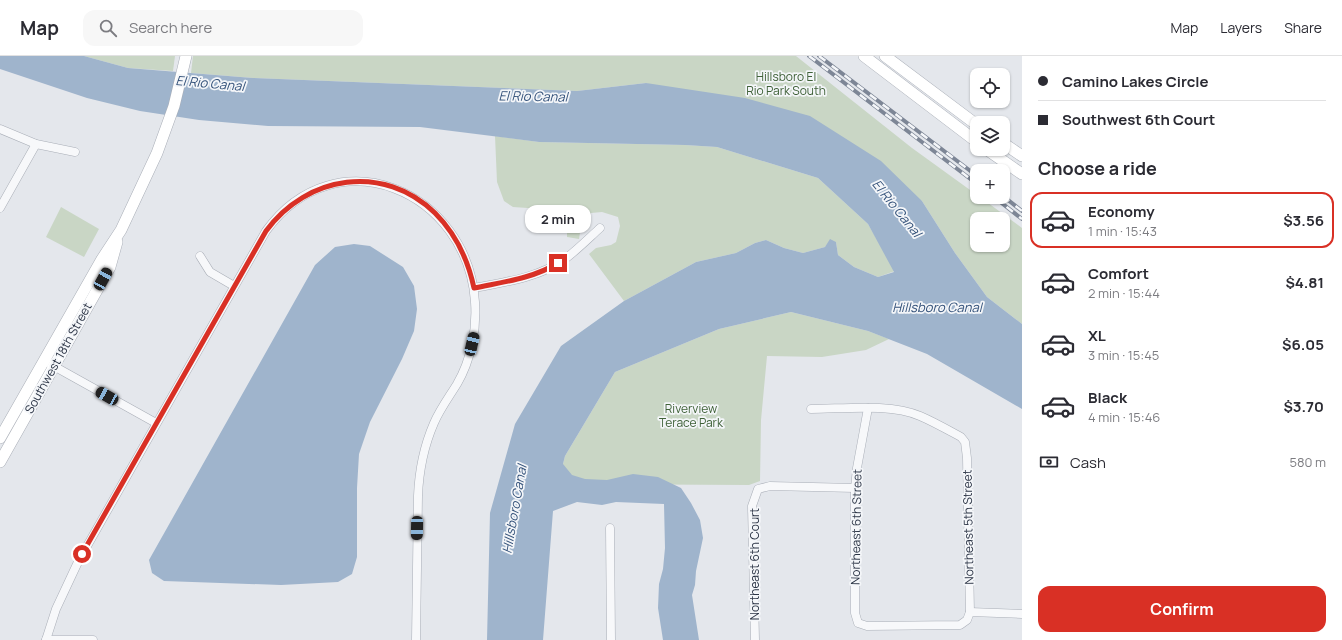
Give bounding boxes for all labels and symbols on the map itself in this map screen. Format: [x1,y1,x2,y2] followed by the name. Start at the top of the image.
[746,68,826,99] park label: Hillsboro El Rio Park South
[175,71,247,95] water label: El Rio Canal
[498,86,570,106] water label: El Rio Canal
[868,175,927,242] water label: El Rio Canal
[525,205,591,233] callout: 2 min
[549,254,567,272] route end
[92,266,114,292] car
[892,298,984,316] water label: Hillsboro Canal
[20,299,96,416] street label: Southwest 18th Street
[463,331,481,357] car
[94,385,120,407] car
[659,400,724,431] park label: Riverview Terace Park
[497,461,531,555] water label: Hillsboro Canal
[846,469,866,585] street label: Northeast 6th Street
[958,469,978,585] street label: Northeast 5th Street
[746,508,763,620] street label: Northeast 6th Court
[411,516,423,540] car
[73,545,91,563] route start

